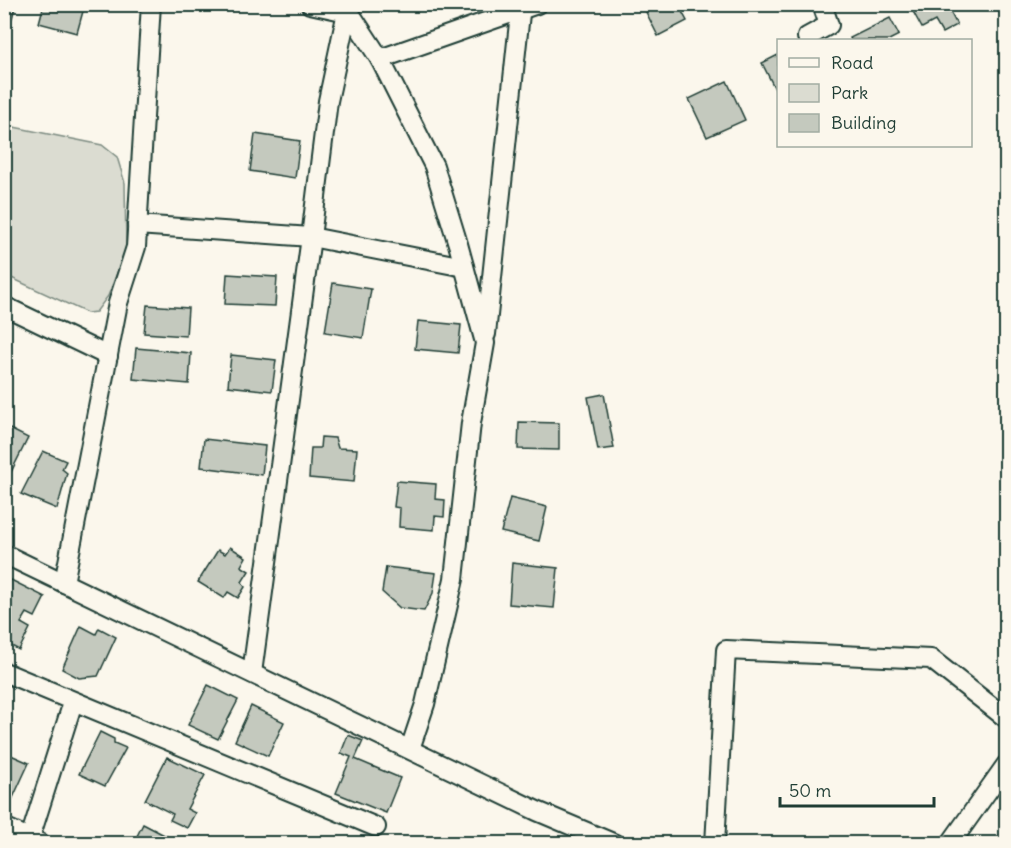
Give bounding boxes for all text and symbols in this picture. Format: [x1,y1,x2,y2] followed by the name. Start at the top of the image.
[777,39,972,147] legend
[831,51,874,74] text: Road
[831,81,868,104] text: Park
[831,111,896,134] text: Building
[780,770,934,808] scale bar
[789,779,831,802] text: 50 m

